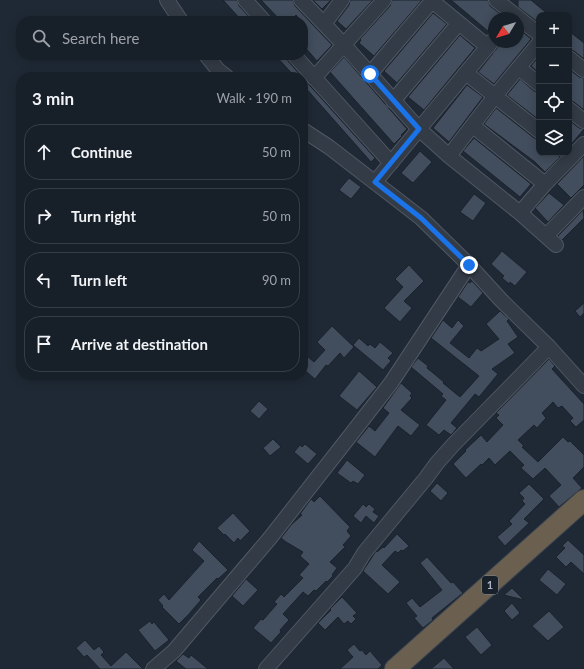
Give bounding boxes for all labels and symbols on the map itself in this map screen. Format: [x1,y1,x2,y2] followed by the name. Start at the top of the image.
[488,12,524,48] north arrow
[361,65,379,83] route start
[460,256,478,274] route end
[482,576,498,594] road number: 1

